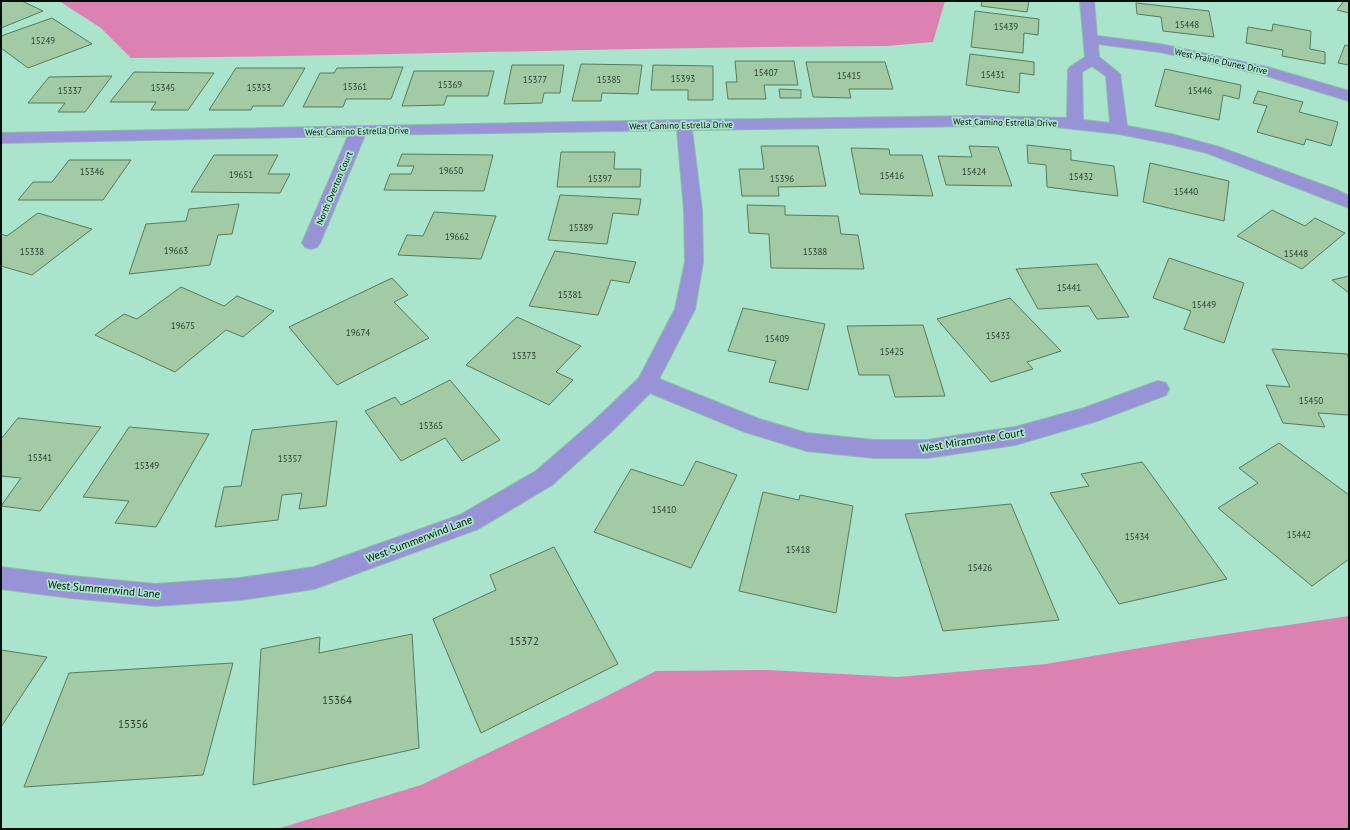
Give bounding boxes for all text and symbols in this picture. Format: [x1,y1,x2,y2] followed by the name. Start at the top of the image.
[1175,19,1199,30] house number: 15448
[994,21,1018,32] house number: 15439
[31,35,55,46] house number: 15249
[1174,46,1269,76] street label: West Prairie Dunes Drive
[754,67,778,78] house number: 15407
[981,69,1005,80] house number: 15431
[837,70,861,81] house number: 15415
[671,73,695,84] house number: 15393
[523,74,547,85] house number: 15377
[597,74,621,85] house number: 15385
[438,79,462,90] house number: 15369
[343,81,367,92] house number: 15361
[151,82,175,93] house number: 15345
[247,82,271,93] house number: 15353
[58,85,82,96] house number: 15337
[1188,85,1212,96] house number: 15446
[953,116,1057,128] street label: West Camino Estrella Drive
[629,119,733,131] street label: West Camino Estrella Drive
[305,125,409,137] street label: West Camino Estrella Drive
[314,150,354,226] street label: North Overton Court
[439,165,463,176] house number: 19650
[80,166,104,177] house number: 15346
[962,166,986,177] house number: 15424
[229,169,253,180] house number: 19651
[880,170,904,181] house number: 15416
[1069,171,1093,182] house number: 15432
[588,173,612,184] house number: 15397
[770,173,794,184] house number: 15396
[1174,186,1198,197] house number: 15440
[569,222,593,233] house number: 15389
[445,231,469,242] house number: 19662
[164,245,188,256] house number: 19663
[20,246,44,257] house number: 15338
[803,246,827,257] house number: 15388
[1284,248,1308,259] house number: 15448
[1057,282,1081,293] house number: 15441
[558,289,582,300] house number: 15381
[1192,299,1216,310] house number: 15449
[171,320,195,331] house number: 19675
[346,327,370,338] house number: 19674
[986,330,1010,341] house number: 15433
[765,333,789,344] house number: 15409
[880,346,904,357] house number: 15425
[512,350,536,361] house number: 15373
[1299,395,1323,406] house number: 15450
[419,420,443,431] house number: 15365
[919,425,1025,455] street label: West Miramonte Court
[28,452,52,463] house number: 15341
[278,453,302,464] house number: 15357
[135,460,159,471] house number: 15349
[652,504,676,515] house number: 15410
[364,512,475,566] street label: West Summerwind Lane
[1287,529,1311,540] house number: 15442
[1125,531,1149,542] house number: 15434
[786,544,810,555] house number: 15418
[968,562,992,573] house number: 15426
[47,577,161,601] street label: West Summerwind Lane
[509,634,539,648] house number: 15372
[322,693,352,707] house number: 15364
[118,717,148,731] house number: 15356

